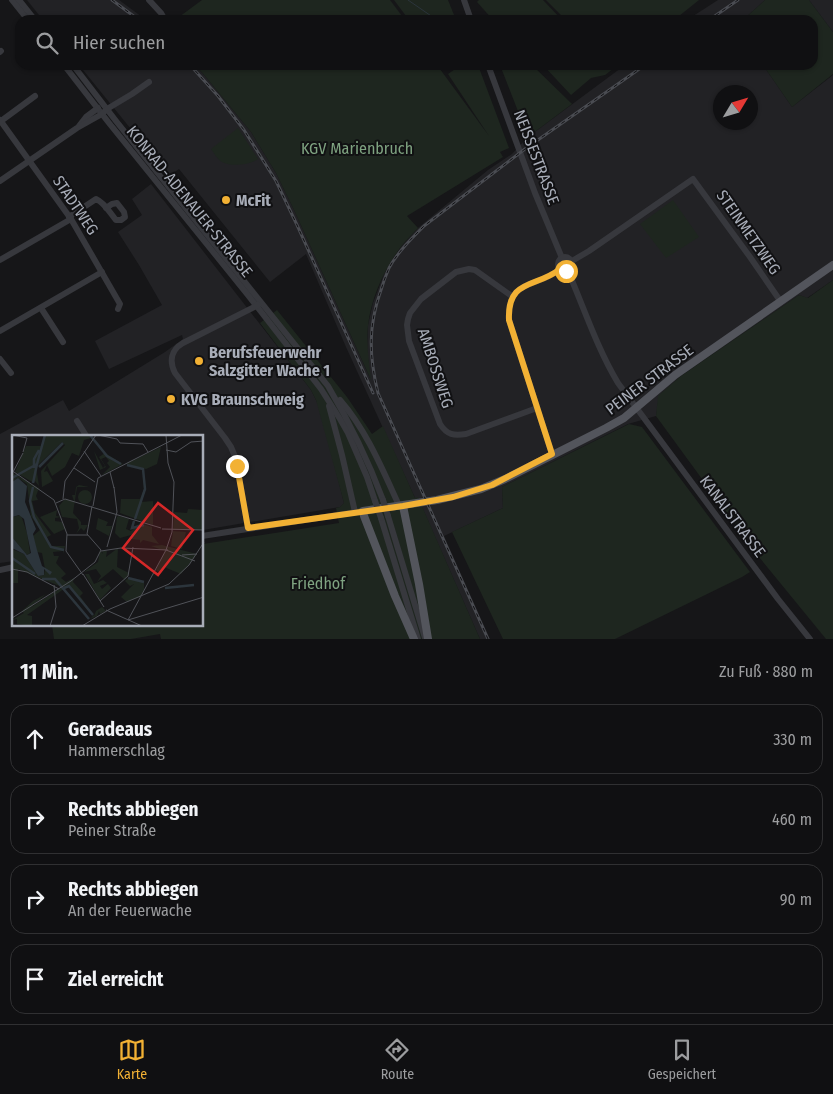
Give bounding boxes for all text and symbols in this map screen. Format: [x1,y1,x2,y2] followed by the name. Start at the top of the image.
[15,15,818,70] search box
[33,29,61,57] icon: search
[73,31,165,54] text: Hier suchen
[713,85,758,130] north arrow
[510,107,563,207] street label: NEISSESTRASSE
[123,122,257,281] street label: KONRAD-ADENAUER-STRASSE
[301,139,413,158] park label: KGV Marienbruch
[49,172,102,238] street label: STADTWEG
[713,187,785,278] street label: STEINMETZWEG
[236,191,271,210] place label: McFit
[220,194,232,206] marker: McFit
[555,260,578,283] route start
[414,326,457,410] street label: AMBOSSWEG
[602,340,697,419] street label: PEINER STRASSE
[209,343,330,380] place label: Berufsfeuerwehr Salzgitter Wache 1
[193,355,205,367] marker: Berufsfeuerwehr Salzgitter Wache 1
[181,390,304,409] place label: KVG Braunschweig
[165,393,177,405] marker: KVG Braunschweig
[12,435,204,626] inset map
[226,455,249,478] route end
[696,472,769,561] street label: KANALSTRASSE
[291,574,346,593] park label: Friedhof
[20,659,78,685] text: 11 Min.
[719,662,813,681] text: Zu Fuß · 880 m
[68,718,152,741] text: Geradeaus
[21,725,49,753] icon: ahead
[773,730,812,749] text: 330 m
[68,741,165,760] text: Hammerschlag
[68,798,198,821] text: Rechts abbiegen
[21,805,49,833] icon: right
[772,810,812,829] text: 460 m
[68,821,156,840] text: Peiner Straße
[68,878,198,901] text: Rechts abbiegen
[21,885,49,913] icon: right
[780,890,812,909] text: 90 m
[68,901,192,920] text: An der Feuerwache
[21,965,49,993] icon: arrive
[68,968,164,991] text: Ziel erreicht
[117,1036,147,1083] tab: Karte
[381,1036,414,1083] tab: Route
[648,1036,716,1083] tab: Gespeichert

